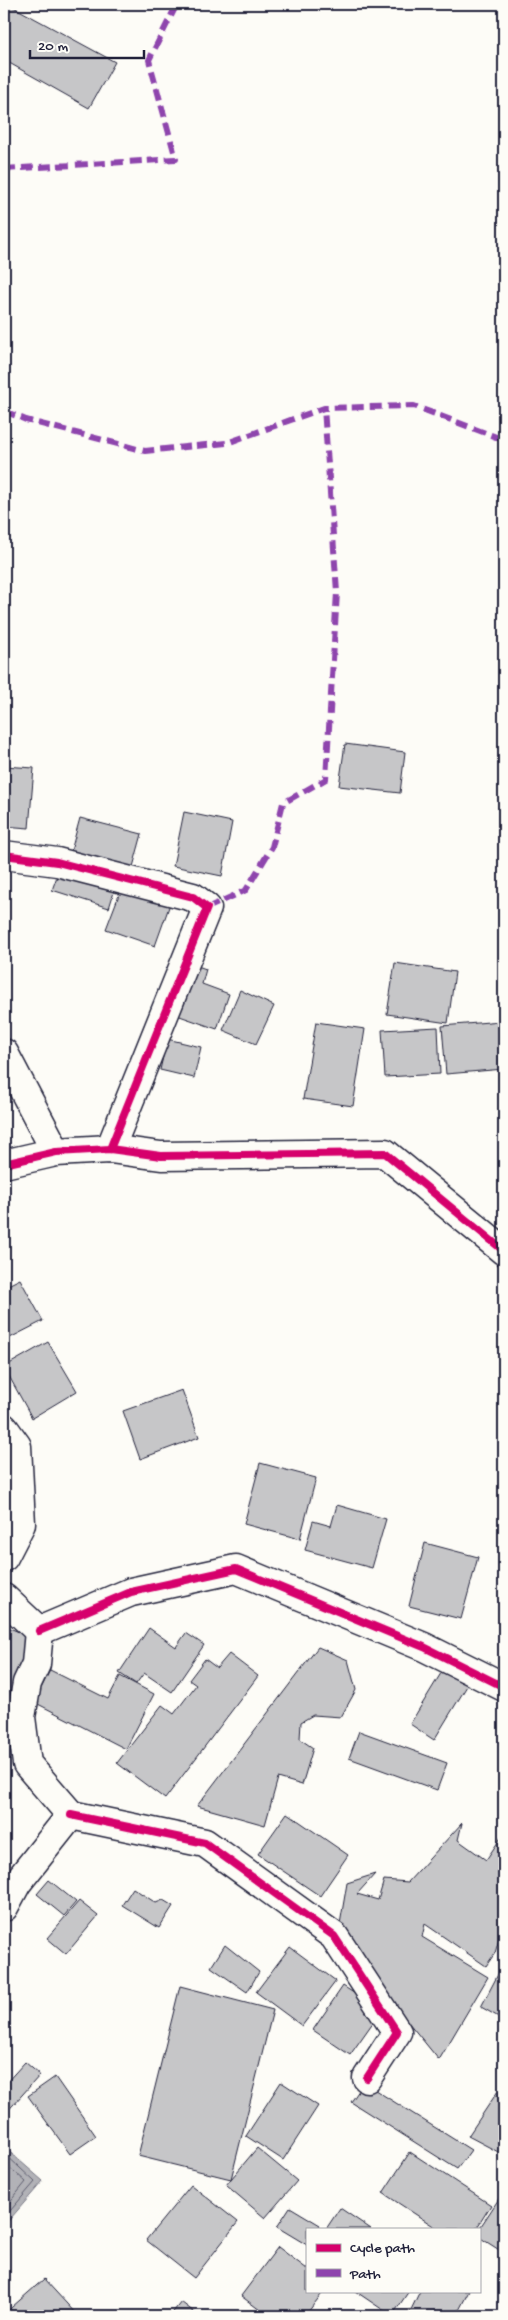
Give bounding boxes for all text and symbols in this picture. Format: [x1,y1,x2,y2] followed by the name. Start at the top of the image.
[30,28,144,60] scale bar
[38,38,68,56] text: 20 m
[306,2228,480,2292] legend
[350,2240,415,2258] text: Cycle path
[349,2266,381,2284] text: Path

